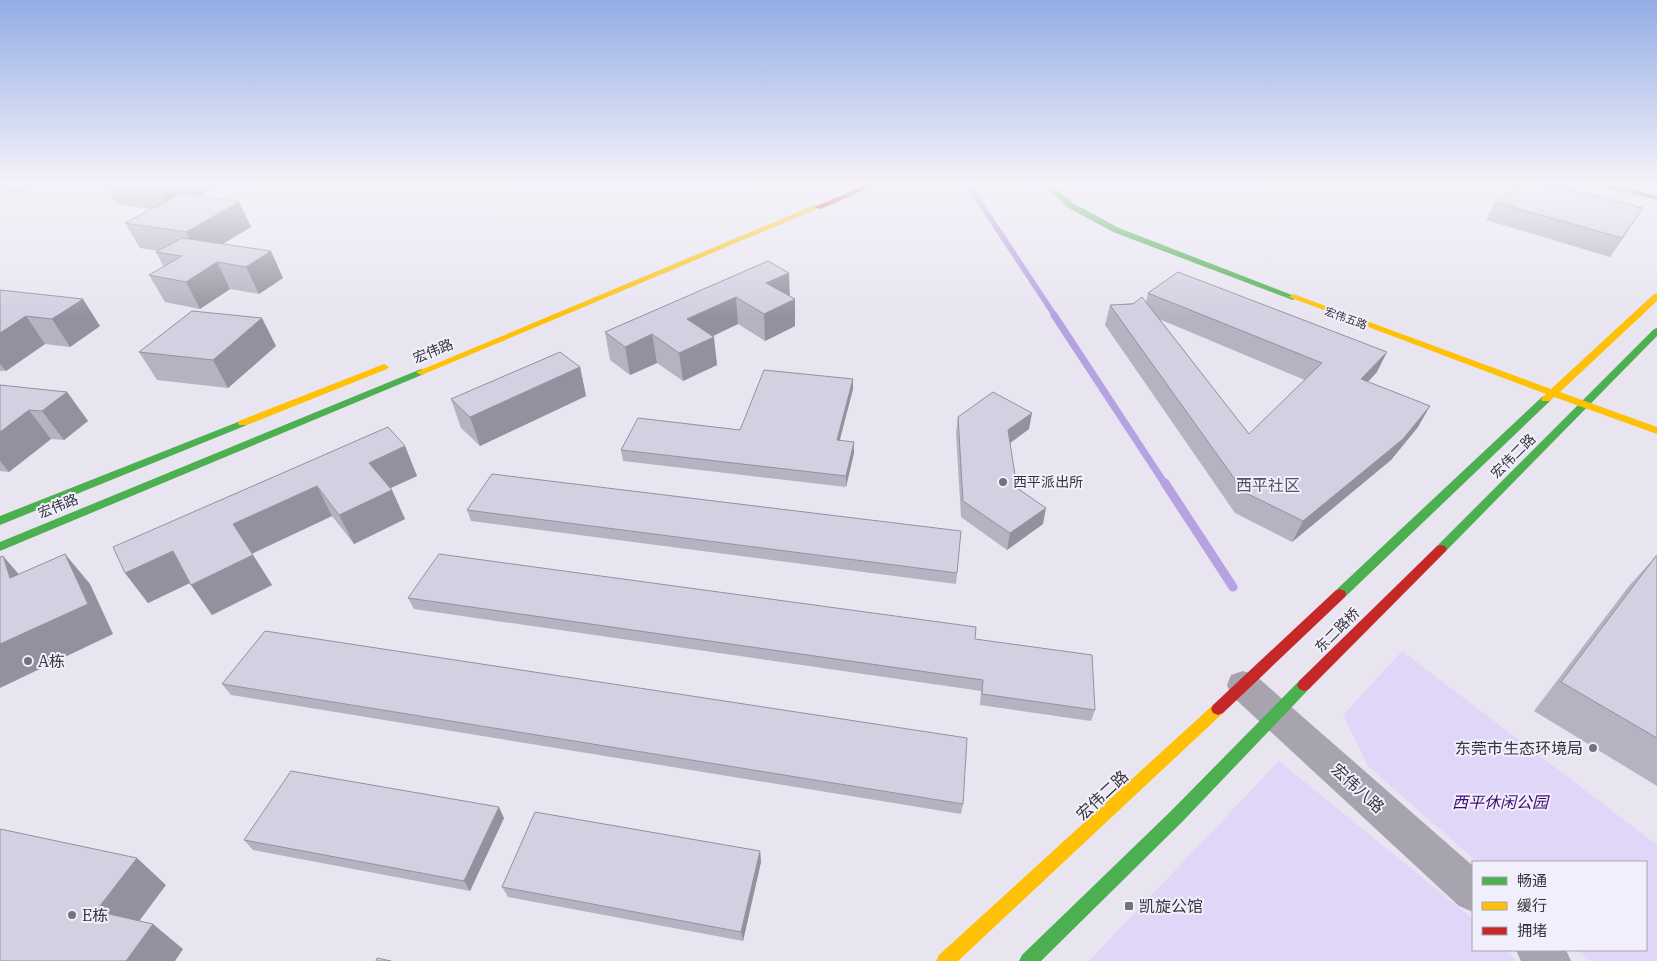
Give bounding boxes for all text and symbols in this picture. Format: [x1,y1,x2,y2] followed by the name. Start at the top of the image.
[1323,304,1369,332] street label: 宏伟五路
[410,335,456,367] street label: 宏伟路
[1487,430,1539,482] street label: 宏伟二路
[1013,473,1083,491] place label: 西平派出所
[1236,475,1300,495] district label: 西平社区
[997,476,1009,488] marker: 西平派出所
[35,490,81,522] street label: 宏伟路
[1311,604,1363,656] street label: 东二路桥
[38,651,65,671] place label: A栋
[22,655,34,667] marker: A栋
[1455,738,1583,758] place label: 东莞市生态环境局
[1587,742,1599,754] marker: 东莞市生态环境局
[1328,759,1388,817] street label: 宏伟八路
[1072,766,1132,824] street label: 宏伟二路
[1452,792,1550,812] park label: 西平休闲公园
[1472,861,1647,951] legend
[1517,871,1547,890] text: 畅通
[1139,896,1203,916] place label: 凯旋公馆
[1517,896,1547,915] text: 缓行
[1123,900,1135,912] marker: 凯旋公馆
[82,905,108,925] place label: E栋
[66,909,78,921] marker: E栋
[1517,921,1547,940] text: 拥堵

